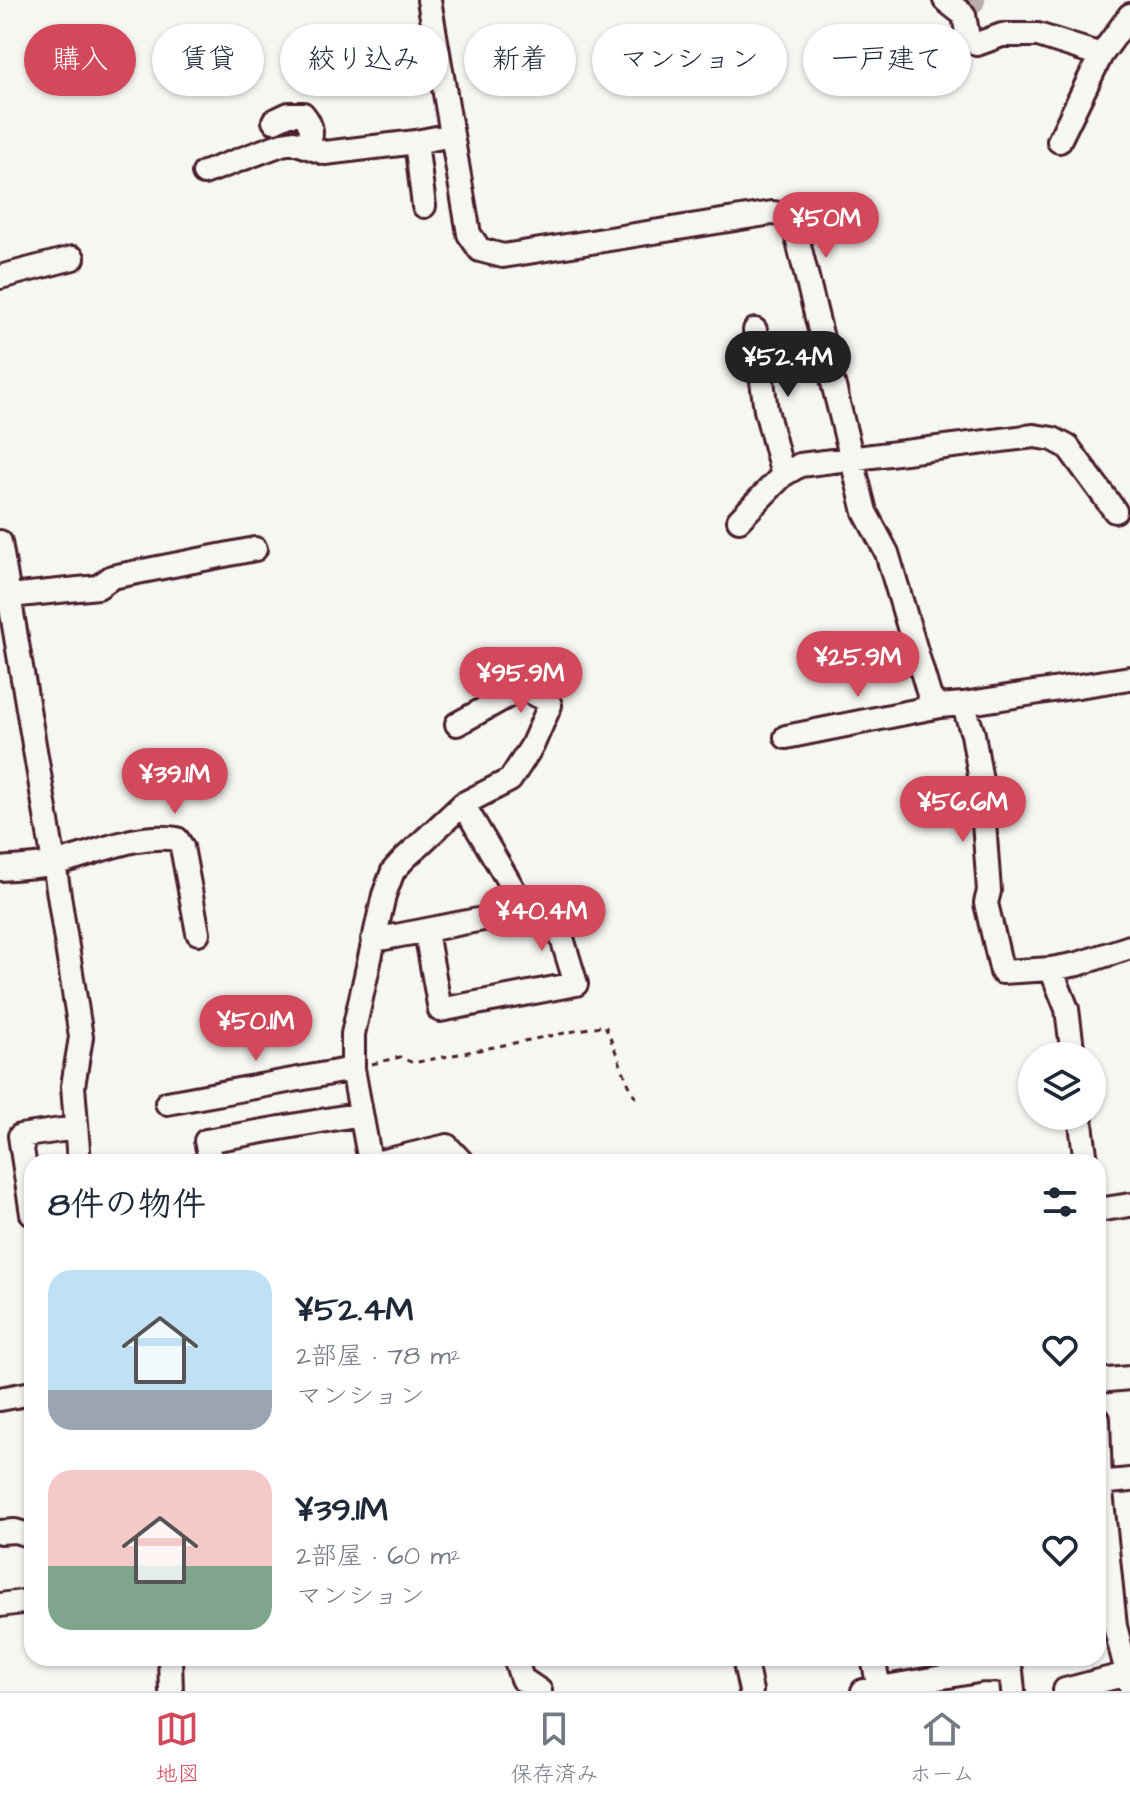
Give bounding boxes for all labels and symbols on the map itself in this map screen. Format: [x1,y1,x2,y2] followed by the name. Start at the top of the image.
[779,192,873,260] pin: ¥50M
[723,331,853,399] pin: ¥52.4M
[793,631,923,699] pin: ¥25.9M
[456,647,586,715] pin: ¥95.9M
[110,748,240,816] pin: ¥39.1M
[898,776,1028,844] pin: ¥56.6M
[477,885,607,953] pin: ¥40.4M
[191,995,321,1063] pin: ¥50.1M

